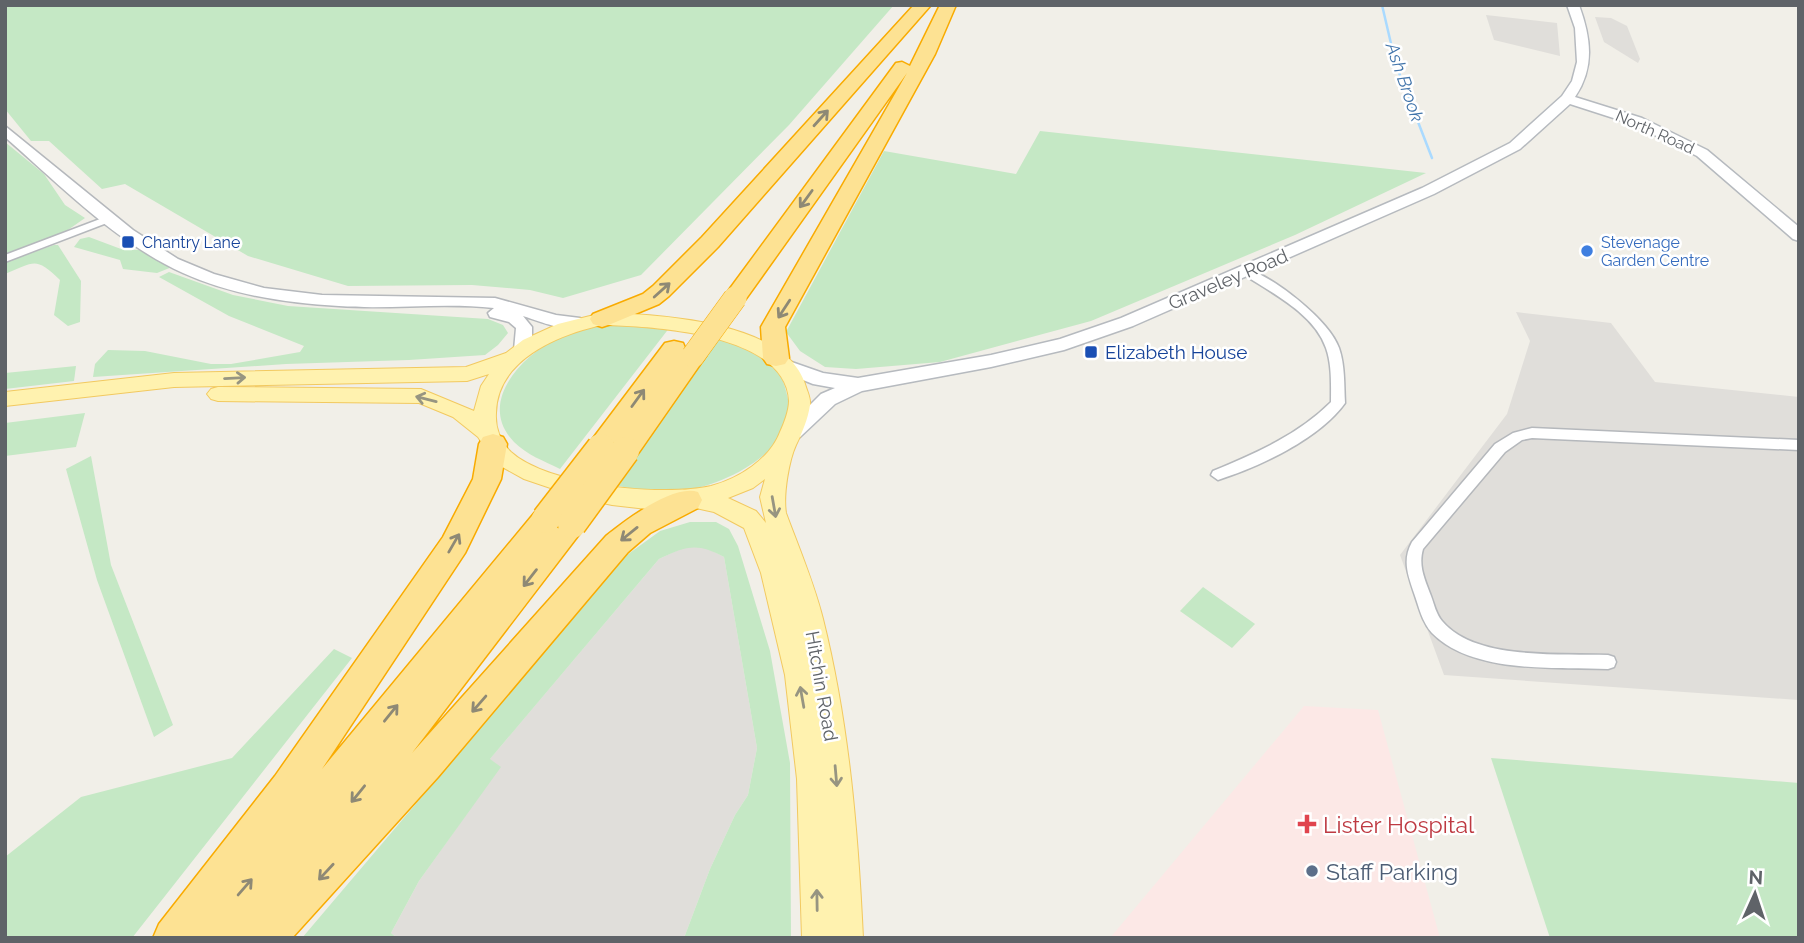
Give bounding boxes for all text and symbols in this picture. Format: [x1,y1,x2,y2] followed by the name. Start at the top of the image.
[1381,39,1428,125] water label: Ash Brook
[1613,106,1698,158] street label: North Road
[812,110,829,127] one-way arrow
[799,189,813,208] one-way arrow
[142,233,240,252] place label: Chantry Lane
[1601,233,1709,270] place label: Stevenage Garden Centre
[120,234,136,250] marker: Chantry Lane
[1579,243,1595,259] marker: Stevenage Garden Centre
[1165,244,1291,314] street label: Graveley Road
[653,282,671,298] one-way arrow
[777,298,791,318] one-way arrow
[1105,341,1247,363] place label: Elizabeth House
[1083,344,1099,360] marker: Elizabeth House
[223,371,246,384] one-way arrow
[630,390,645,408] one-way arrow
[416,392,438,405] one-way arrow
[768,495,782,518] one-way arrow
[621,526,639,541] one-way arrow
[447,533,461,553] one-way arrow
[522,568,538,586] one-way arrow
[801,629,843,743] street label: Hitchin Road
[795,686,808,709] one-way arrow
[470,695,487,712] one-way arrow
[383,704,399,722] one-way arrow
[830,764,843,787] one-way arrow
[351,785,366,803] one-way arrow
[1323,811,1475,838] place label: Lister Hospital
[1297,814,1317,834] marker: Lister Hospital
[1326,858,1458,885] place label: Staff Parking
[1720,859,1790,929] north arrow
[317,863,334,880] one-way arrow
[1304,863,1320,879] marker: Staff Parking
[1748,866,1764,888] text: N
[237,878,253,896] one-way arrow
[810,889,824,912] one-way arrow

